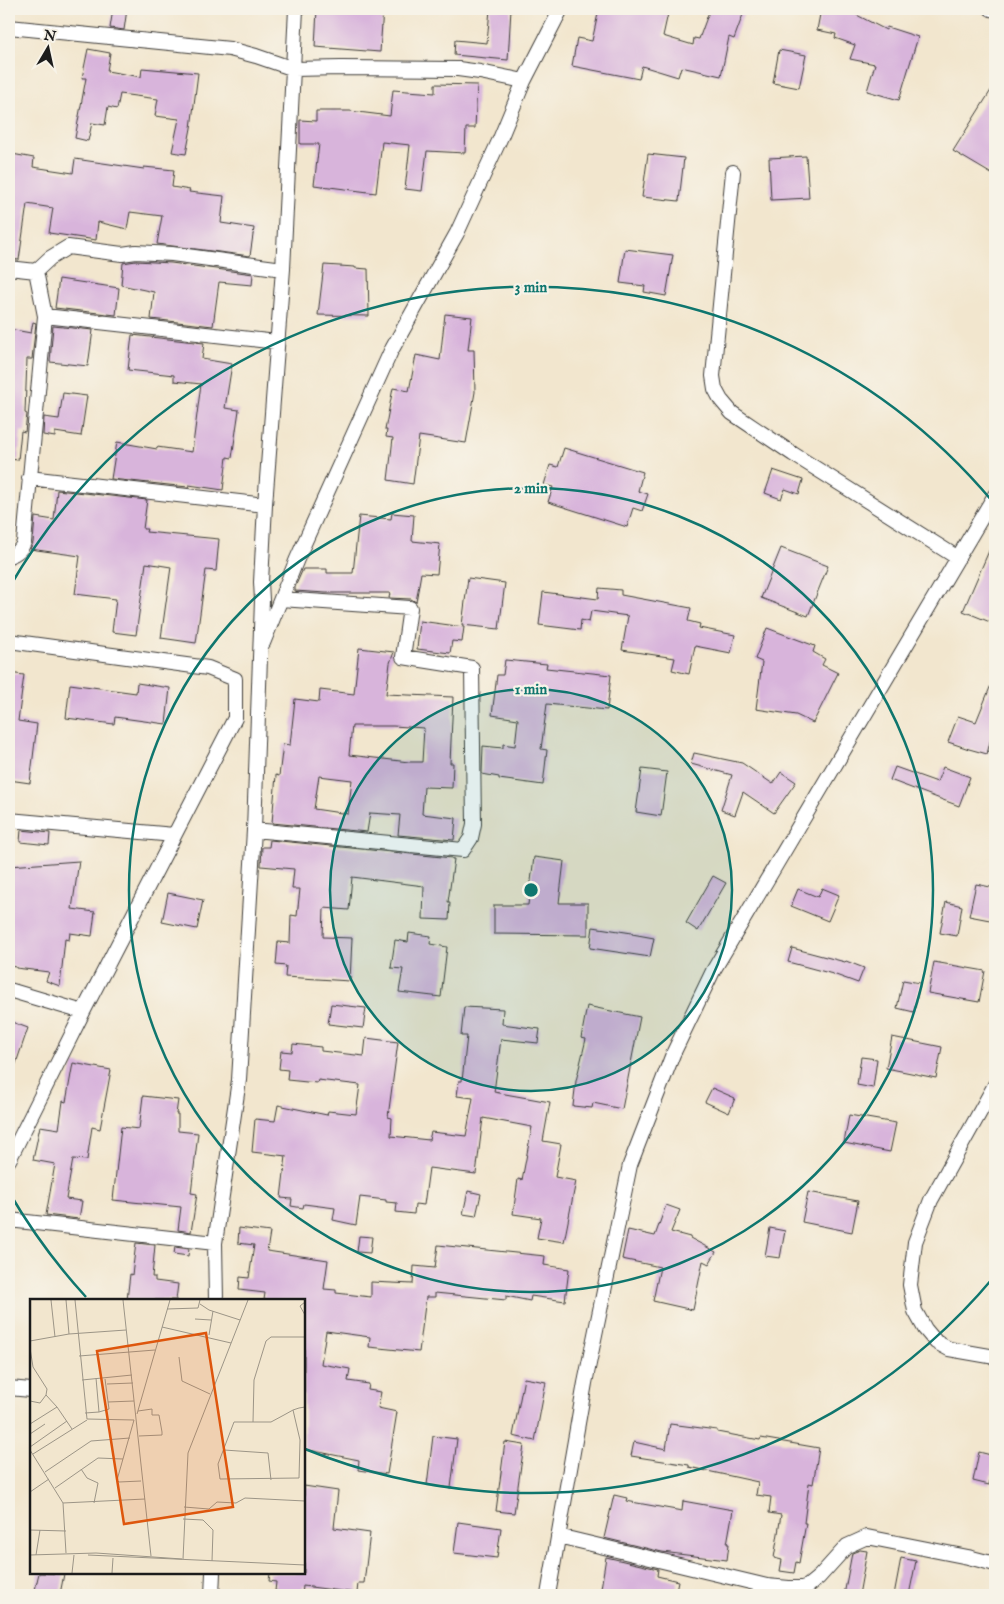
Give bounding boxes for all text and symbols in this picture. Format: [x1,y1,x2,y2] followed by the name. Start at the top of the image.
[22,22,72,72] north arrow
[41,26,57,46] text: N
[515,278,547,297] text: 3 min
[514,479,548,498] text: 2 min
[515,680,547,699] text: 1 min
[522,881,540,899] centre of rings
[30,1299,305,1574] inset map

